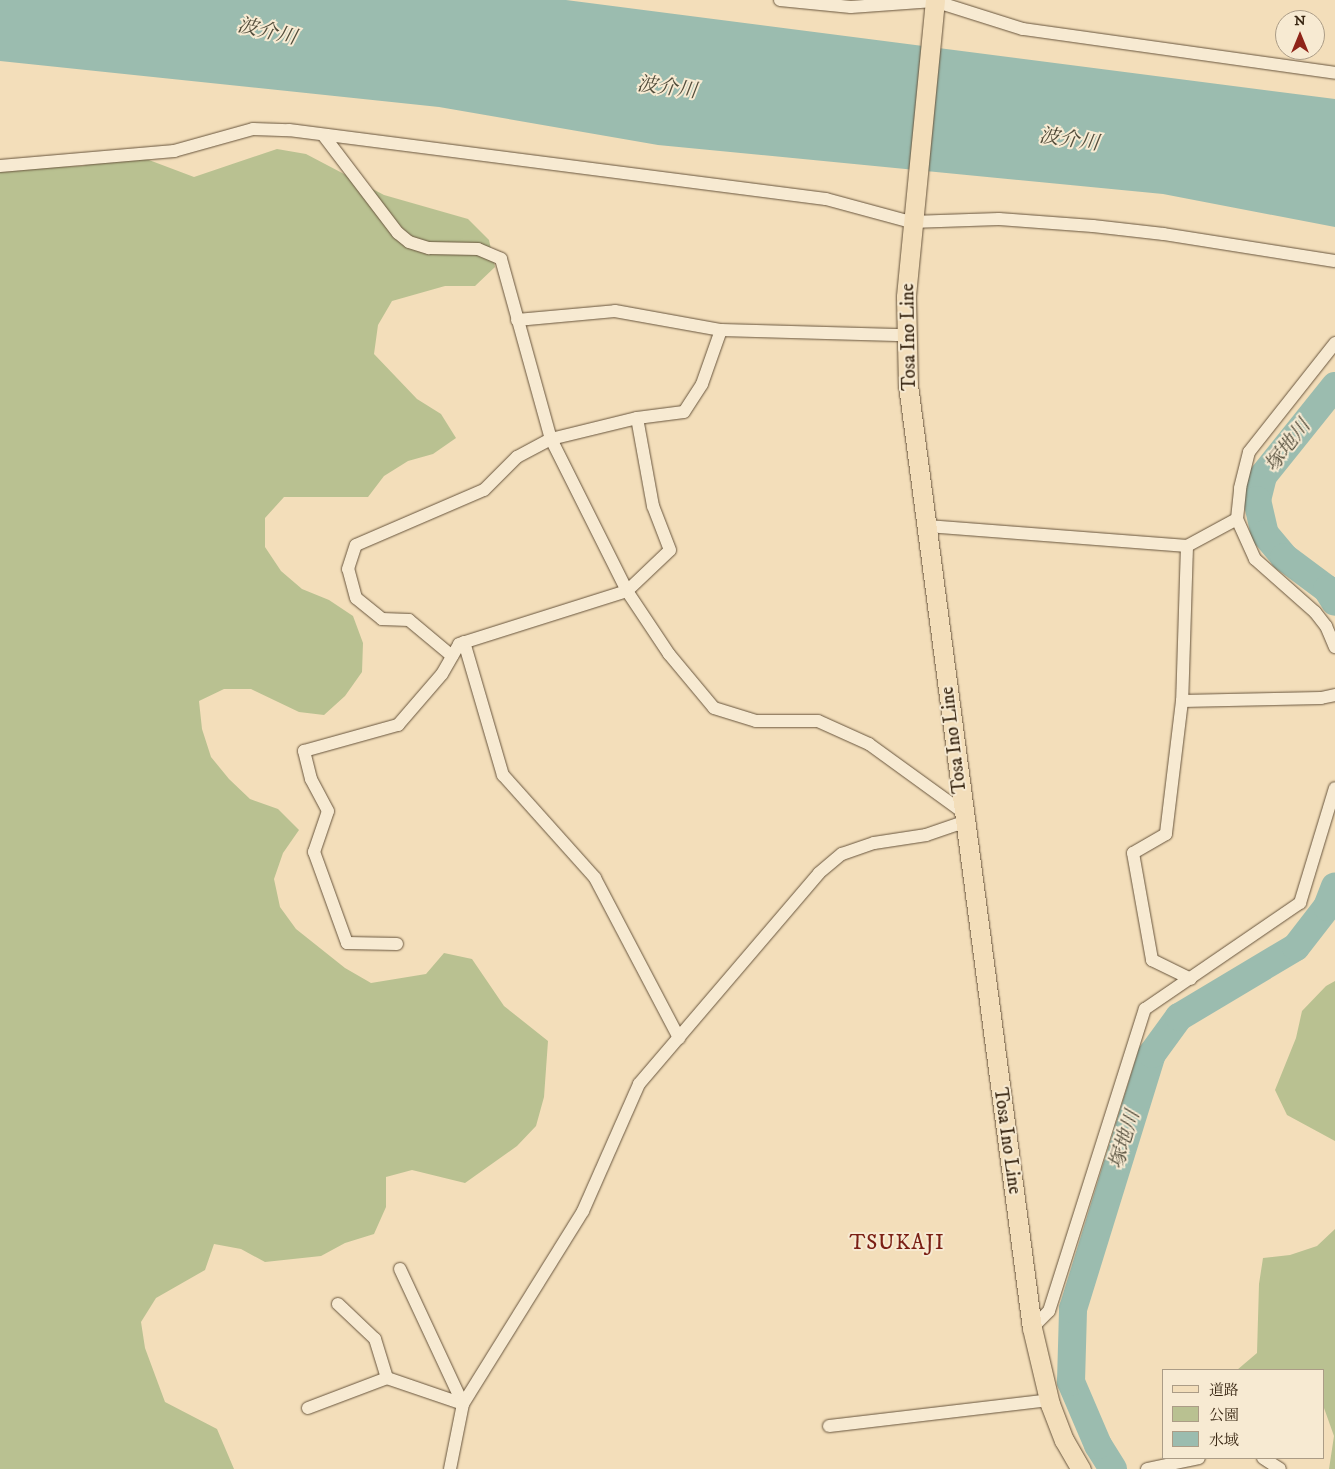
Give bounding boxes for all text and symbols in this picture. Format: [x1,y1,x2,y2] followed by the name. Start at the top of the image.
[1275,10,1325,60] north arrow
[1294,12,1306,30] text: N
[235,14,299,50] water label: 波介川
[636,72,698,104] water label: 波介川
[1038,124,1100,156] water label: 波介川
[897,283,921,391] street label: Tosa Ino Line
[1260,415,1316,477] water label: 塚地川
[936,685,972,795] street label: Tosa Ino Line
[988,1086,1026,1196] street label: Tosa Ino Line
[1105,1108,1145,1172] water label: 塚地川
[849,1230,945,1256] district label: TSUKAJI
[1162,1369,1325,1459] legend
[1209,1381,1239,1400] text: 道路
[1209,1406,1239,1425] text: 公園
[1209,1431,1239,1450] text: 水域

